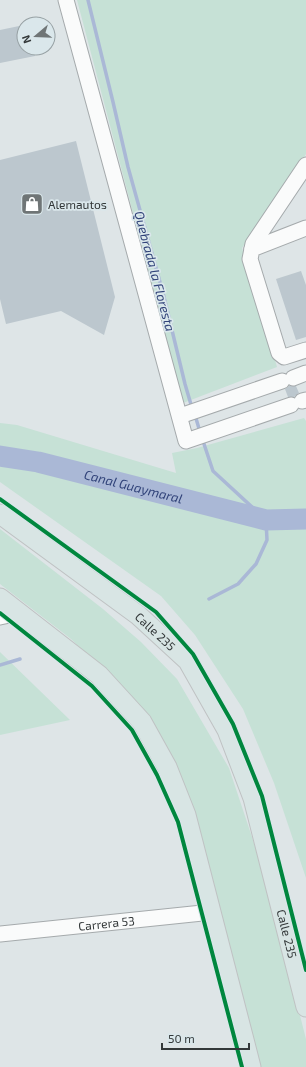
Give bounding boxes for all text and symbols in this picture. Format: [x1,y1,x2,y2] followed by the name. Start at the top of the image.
[16,16,56,56] north arrow
[19,33,34,45] text: N
[19,191,45,217] shop icon: Alemautos
[48,197,107,211] place label: Alemautos
[131,209,179,333] water label: Quebrada la Floresta
[82,466,185,507] water label: Canal Guaymaral
[133,609,179,653] street label: Calle 235
[275,908,300,959] street label: Calle 235
[78,913,135,933] street label: Carrera 53
[162,1025,249,1051] scale bar
[168,1031,195,1045] text: 50 m

